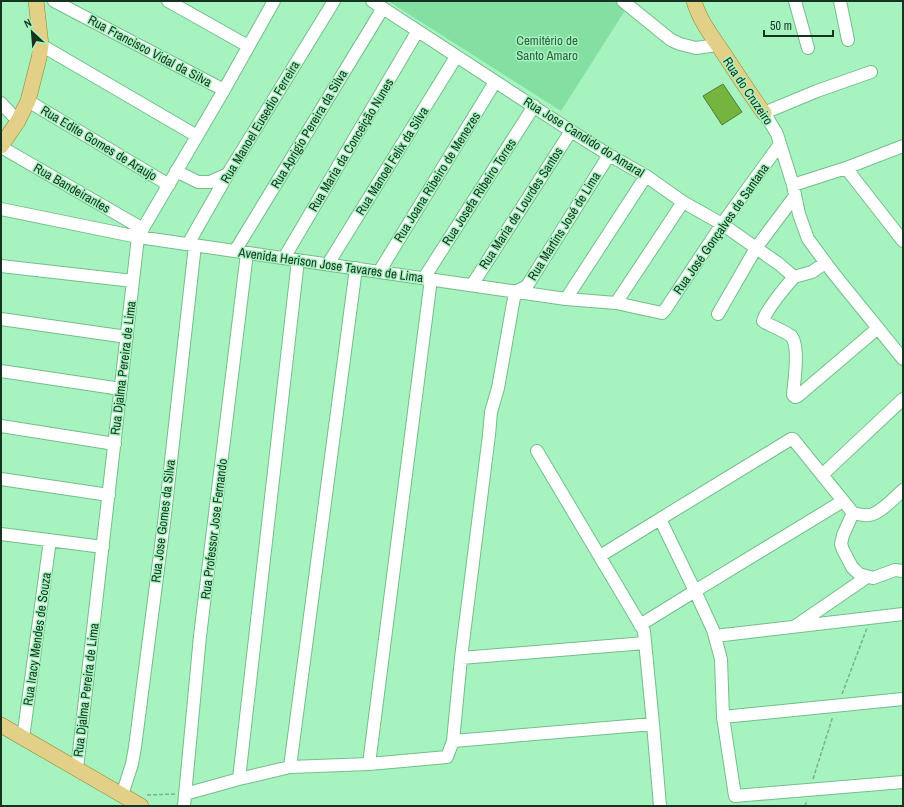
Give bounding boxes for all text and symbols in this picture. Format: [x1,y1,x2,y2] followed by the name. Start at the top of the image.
[85,11,215,91] street label: Rua Francisco Vidal da Silva
[12,12,52,52] north arrow
[764,12,833,38] scale bar
[22,15,34,31] text: N
[770,18,792,34] text: 50 m
[516,32,578,64] park label: Cemitério de Santo Amaro
[719,54,777,128] street label: Rua do Cruzeiro
[217,58,303,186] street label: Rua Manoel Eusedio Ferreira
[267,66,351,192] street label: Rua Aprigio Pereira da Silva
[304,75,398,215] street label: Rua Maria da Conceição Nunes
[520,93,648,181] street label: Rua Jose Candido do Amaral
[38,102,160,185] street label: Rua Edite Gomes de Araujo
[352,104,432,218] street label: Rua Manoel Felix da Silva
[390,109,484,245] street label: Rua Joana Ribeiro de Menezes
[438,135,520,249] street label: Rua Josefa Ribeiro Torres
[475,144,567,272] street label: Rua Maria de Lourdes Santos
[31,159,113,217] street label: Rua Bandeirantes
[669,160,773,298] street label: Rua José Gonçalves de Santana
[524,168,604,284] street label: Rua Martins José de Lima
[236,243,425,286] street label: Avenida Herison Jose Tavares de Lima
[106,300,140,436] street label: Rua Djalma Pereira de Lima
[147,458,179,583] street label: Rua Jose Gomes da Silva
[197,458,231,600] street label: Rua Professor Jose Fernando
[19,571,55,707] street label: Rua Iracy Mendes de Souza
[69,622,103,758] street label: Rua Djalma Pereira de Lima

